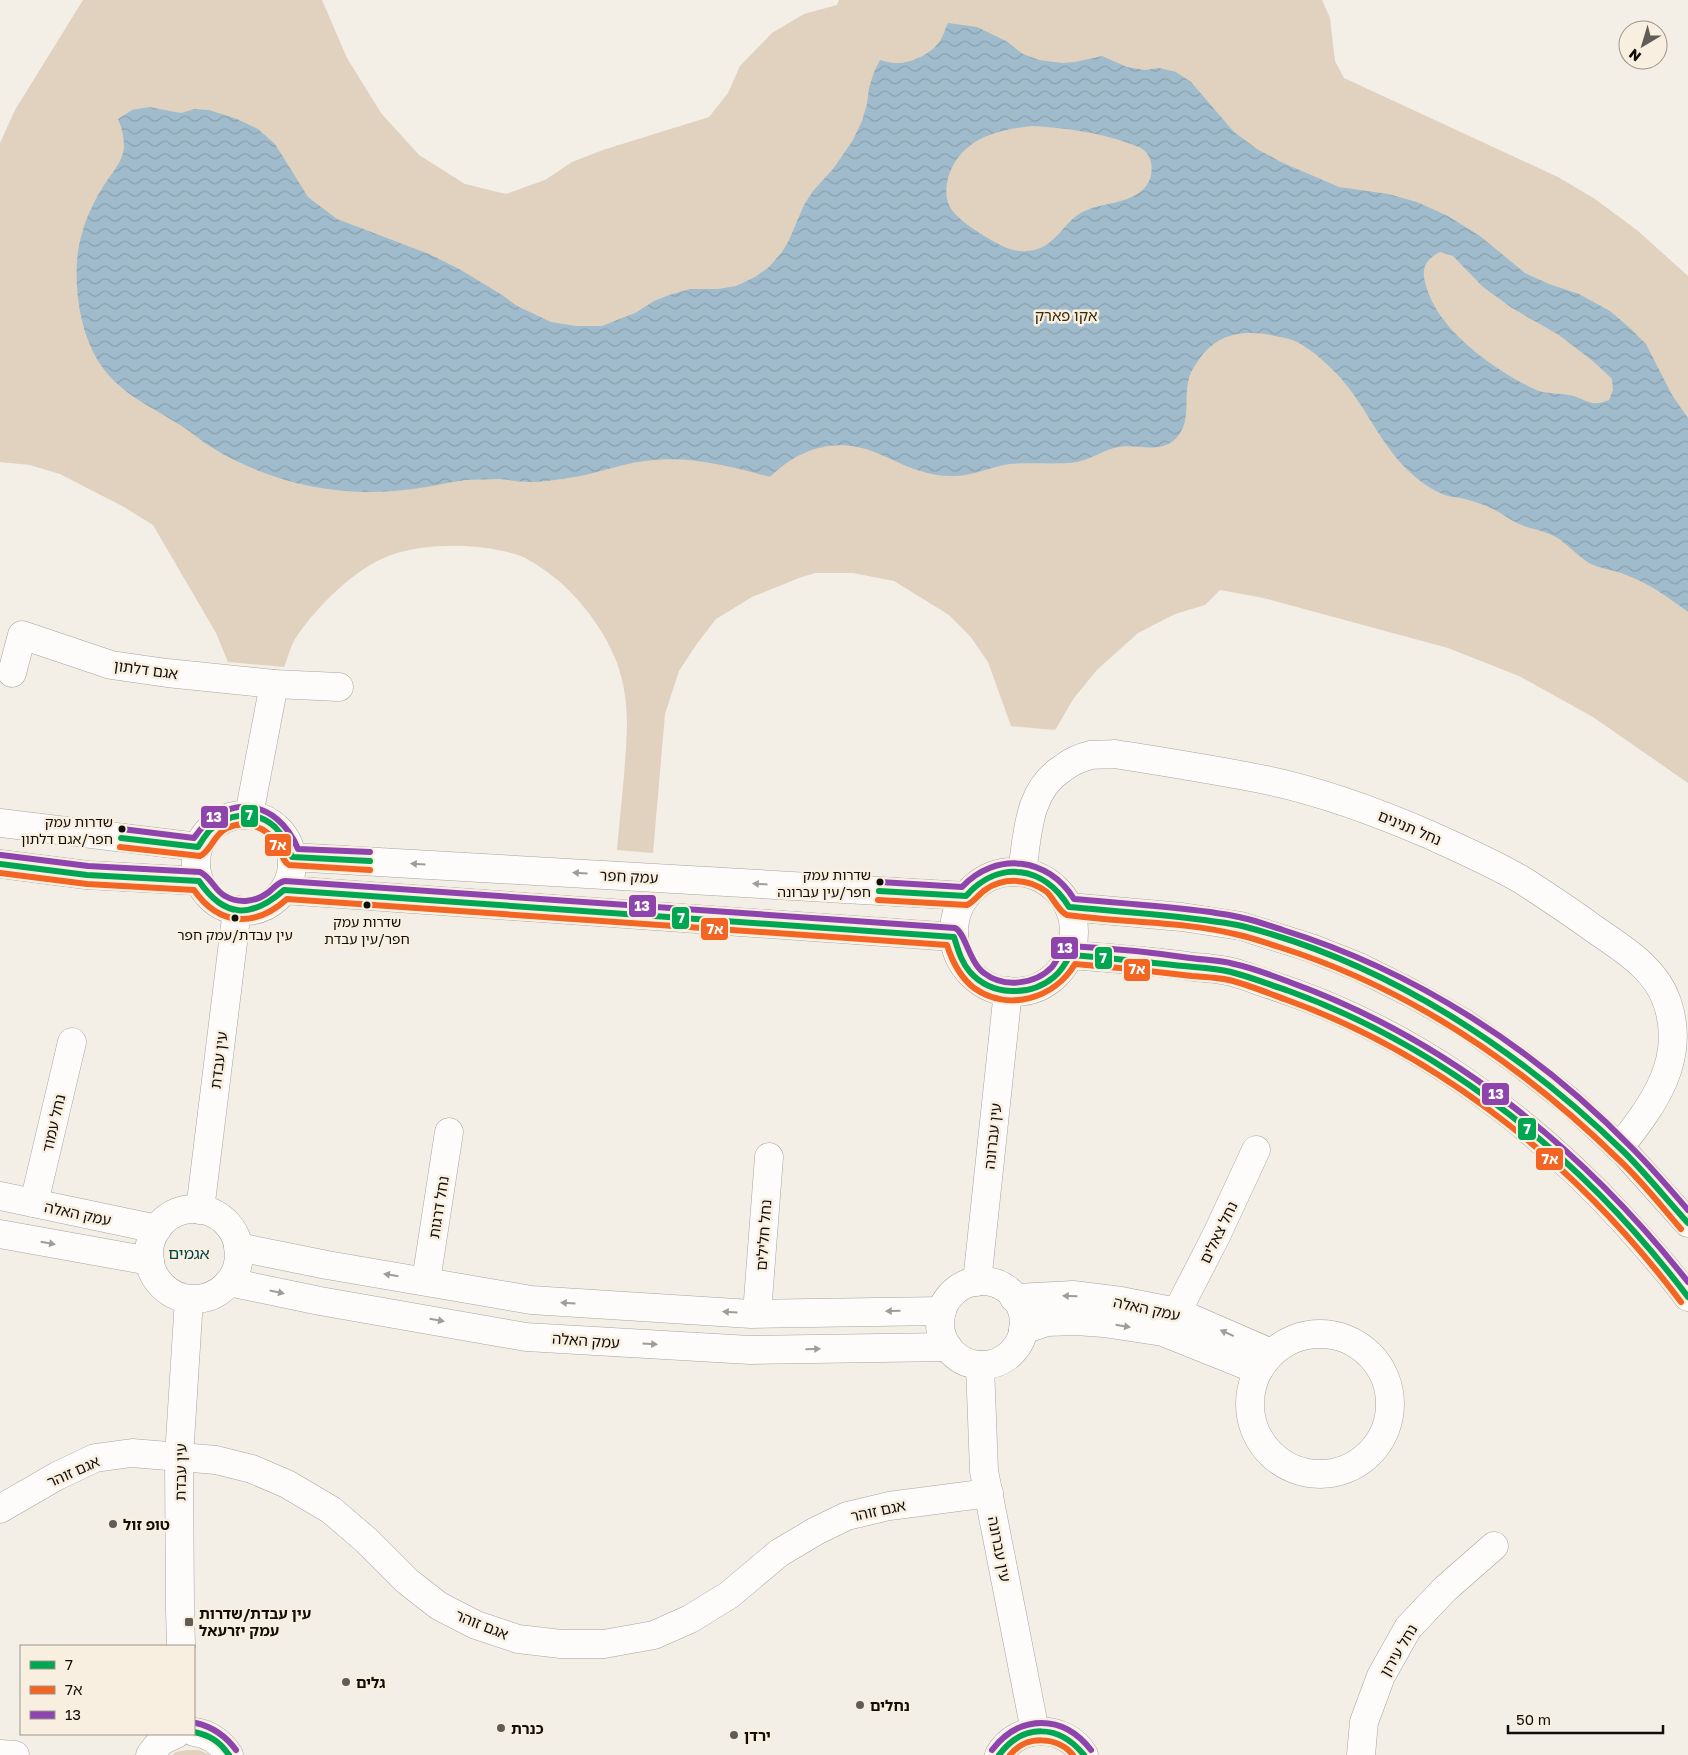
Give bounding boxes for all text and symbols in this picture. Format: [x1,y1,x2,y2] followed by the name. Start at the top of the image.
[1618,20,1668,70] north arrow
[1625,46,1644,66] text: N
[1035,306,1097,324] park label: אקו פארק
[113,656,179,682] street label: אגם דלתון
[240,804,259,828] line badge: 7
[200,805,229,829] line badge: 13
[245,806,253,823] text: 7
[1376,806,1444,848] street label: נחל תנינים
[206,808,222,825] text: 13
[21,813,113,847] place label: שדרות עמק חפר/אגם דלתון
[117,824,127,834] marker: שדרות עמק חפר/אגם דלתון
[264,833,292,857] line badge: 7א
[269,836,287,853] text: 7א
[410,859,426,867] one-way arrow
[599,865,659,887] street label: עמק חפר
[777,866,871,900] place label: שדרות עמק חפר/עין עברונה
[572,869,588,877] one-way arrow
[875,877,885,887] marker: שדרות עמק חפר/עין עברונה
[751,879,767,887] one-way arrow
[628,894,657,918] line badge: 13
[634,897,650,914] text: 13
[362,900,372,910] marker: שדרות עמק חפר/עין עבדת
[671,906,690,930] line badge: 7
[677,909,685,926] text: 7
[230,913,240,923] marker: עין עבדת/עמק חפר
[324,913,410,947] place label: שדרות עמק חפר/עין עבדת
[700,917,729,941] line badge: 7א
[706,920,724,937] text: 7א
[177,926,293,943] place label: עין עבדת/עמק חפר
[1050,936,1079,960] line badge: 13
[1057,939,1073,956] text: 13
[1094,946,1113,970] line badge: 7
[1099,949,1107,966] text: 7
[1123,958,1151,982] line badge: 7א
[1128,960,1146,977] text: 7א
[206,1030,230,1090] street label: עין עבדת
[1481,1082,1510,1106] line badge: 13
[1488,1085,1504,1102] text: 13
[38,1092,68,1154] street label: נחל עמוד
[980,1102,1004,1170] street label: עין עברונה
[1517,1117,1537,1141] line badge: 7
[1523,1120,1531,1137] text: 7
[1535,1147,1564,1171] line badge: 7א
[1541,1150,1559,1167] text: 7א
[424,1174,452,1240] street label: נחל דרגות
[43,1197,113,1229] street label: עמק האלה
[1195,1198,1241,1266] street label: נחל צאלים
[752,1199,774,1271] street label: נחל חלילים
[40,1240,56,1248] one-way arrow
[168,1243,210,1263] district label: אגמים
[382,1271,398,1279] one-way arrow
[270,1288,285,1296] one-way arrow
[1062,1292,1078,1300] one-way arrow
[1112,1292,1182,1324] street label: עמק האלה
[560,1298,576,1306] one-way arrow
[885,1307,901,1315] one-way arrow
[722,1308,738,1316] one-way arrow
[430,1317,446,1325] one-way arrow
[1115,1322,1131,1330] one-way arrow
[551,1329,621,1351] street label: עמק האלה
[1220,1329,1234,1337] one-way arrow
[643,1341,659,1349] one-way arrow
[805,1345,821,1353] one-way arrow
[170,1443,190,1501] street label: עין עבדת
[44,1451,102,1491] street label: אגם זוהר
[849,1495,907,1525] street label: אגם זוהר
[123,1515,170,1533] place label: טופ זול
[985,1515,1015,1583] street label: עין עברונה
[107,1518,119,1530] marker: טופ זול
[199,1604,311,1639] place label: עין עבדת/שדרות עמק יזרעאל
[453,1605,511,1643] street label: אגם זוהר
[183,1616,195,1628] marker: עין עבדת/שדרות עמק יזרעאל
[1375,1621,1421,1679] street label: נחל עירון
[20,1645,195,1735] legend
[65,1655,73,1673] text: 7
[356,1673,385,1691] place label: גלים
[340,1676,352,1688] marker: גלים
[65,1680,82,1698] text: 7א
[870,1696,910,1714] place label: נחלים
[854,1699,866,1711] marker: נחלים
[1508,1702,1663,1734] scale bar
[65,1705,81,1723] text: 13
[1516,1710,1551,1728] text: 50 m
[511,1719,544,1737] place label: כנרת
[495,1722,507,1734] marker: כנרת
[744,1726,771,1744] place label: ירדן
[728,1729,740,1741] marker: ירדן

